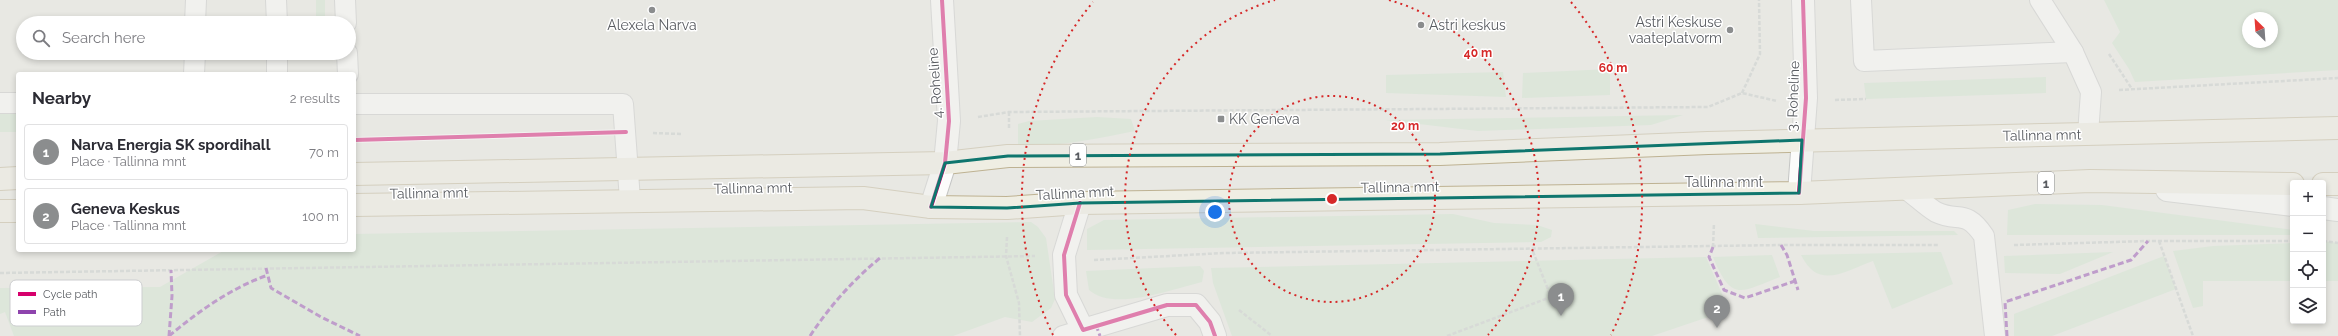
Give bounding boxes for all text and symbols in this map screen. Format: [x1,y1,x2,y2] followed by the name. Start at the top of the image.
[647,5,657,15] marker: Alexela Narva
[2242,12,2278,48] north arrow
[1629,14,1722,46] place label: Astri Keskuse vaateplatvorm
[16,16,356,60] search box
[607,17,697,33] place label: Alexela Narva
[1429,17,1506,33] place label: Astri keskus
[1416,20,1426,30] marker: Astri keskus
[1725,25,1735,35] marker: Astri Keskuse vaateplatvorm
[30,27,52,49] icon: search
[62,29,145,47] text: Search here
[1464,46,1492,60] text: 40 m
[925,47,945,119] street label: 4. Roheline
[1784,60,1802,132] street label: 3. Roheline
[1599,61,1627,75] text: 60 m
[32,88,91,108] text: Nearby
[290,91,340,106] text: 2 results
[1229,111,1300,127] place label: KK Geneva
[1216,114,1226,124] marker: KK Geneva
[1391,119,1419,133] text: 20 m
[2003,126,2082,144] street label: Tallinna mnt
[71,136,270,154] text: Narva Energia SK spordihall
[1070,144,1086,166] road number: 1
[43,145,49,160] text: 1
[309,145,339,160] text: 70 m
[71,154,186,169] text: Place · Tallinna mnt
[2038,172,2054,194] road number: 1
[1685,174,1764,190] street label: Tallinna mnt
[1361,178,1440,196] street label: Tallinna mnt
[714,179,793,197] street label: Tallinna mnt
[2290,180,2326,324] map controls
[2290,180,2326,216] button: +
[1035,183,1115,203] street label: Tallinna mnt
[390,184,469,202] street label: Tallinna mnt
[1325,192,1339,206] centre of rings
[71,200,180,218] text: Geneva Keskus
[1205,202,1225,222] your location
[42,209,50,224] text: 2
[302,209,339,224] text: 100 m
[2290,216,2326,252] button: −
[71,218,186,233] text: Place · Tallinna mnt
[2290,252,2326,288] button: locate
[10,280,142,326] legend
[1548,283,1574,316] pin: 1
[43,288,97,301] text: Cycle path
[2290,288,2326,324] button: layers
[1704,295,1730,328] pin: 2
[43,306,66,319] text: Path

